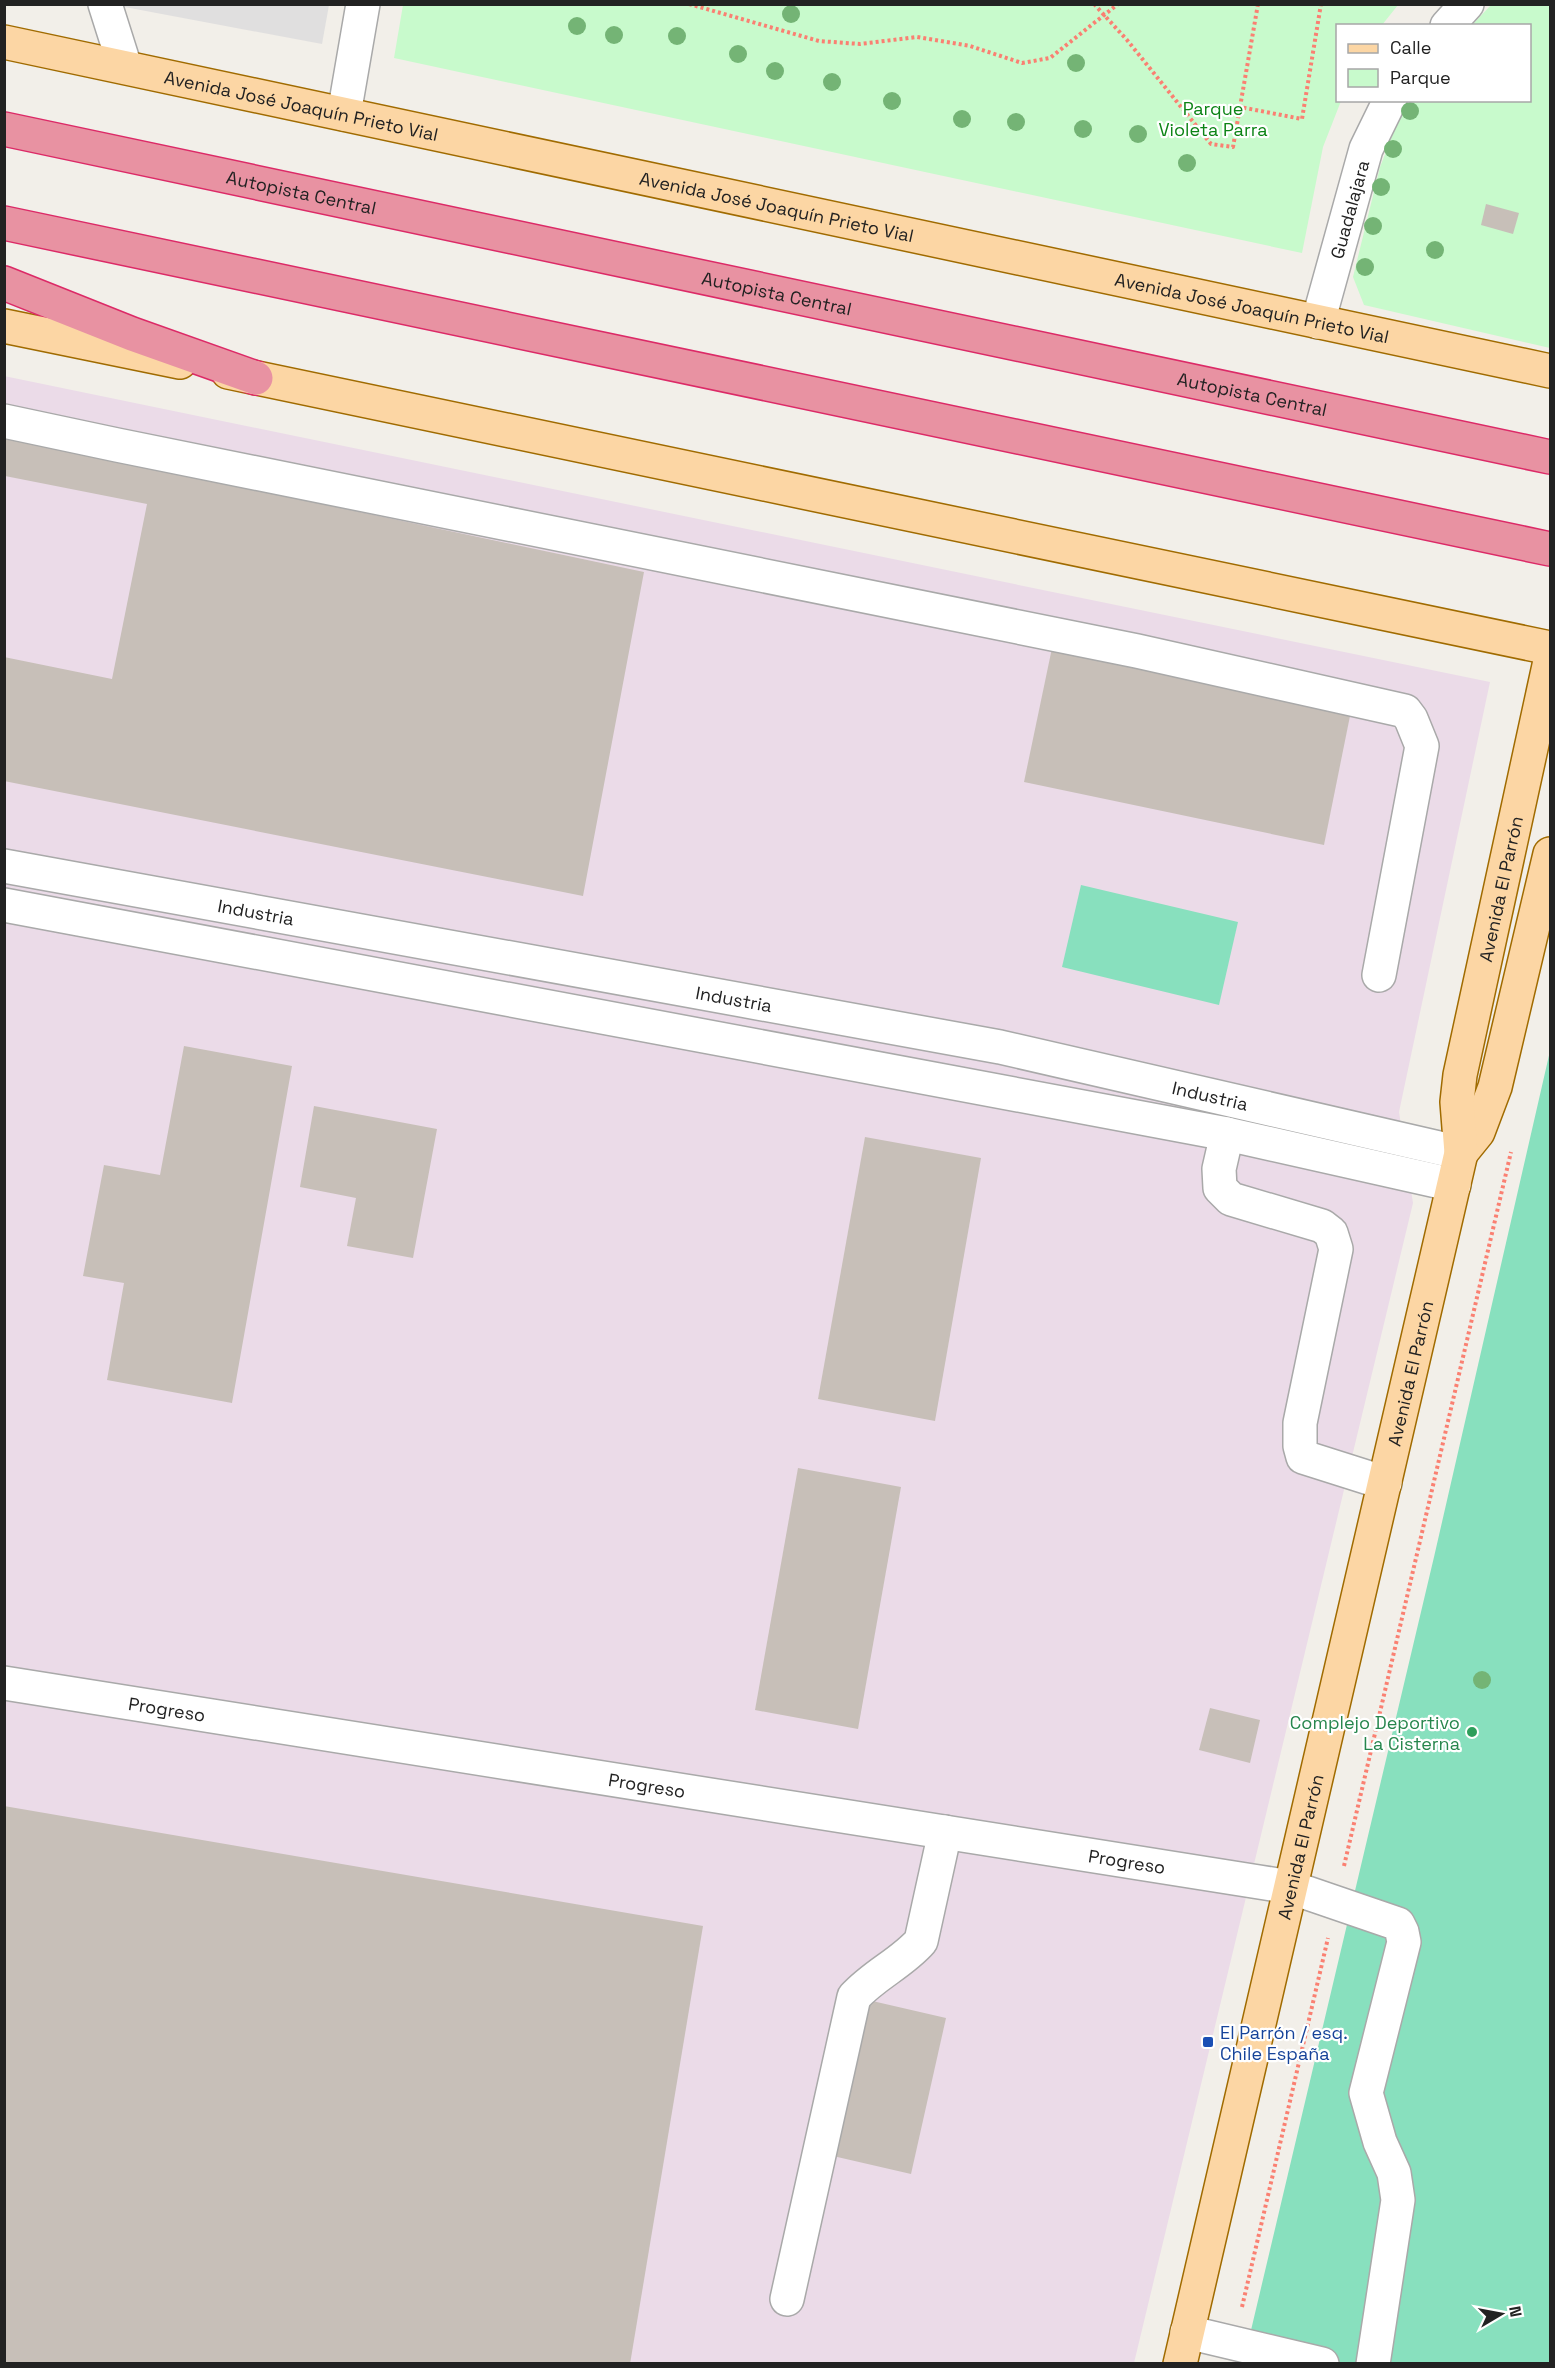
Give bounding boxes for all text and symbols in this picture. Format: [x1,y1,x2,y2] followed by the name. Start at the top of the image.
[1336,24,1531,102] legend
[1390,36,1431,59] text: Calle
[162,65,440,146] street label: Avenida José Joaquín Prieto Vial
[1390,66,1451,89] text: Parque
[1158,97,1268,141] park label: Parque Violeta Parra
[1325,157,1374,261] street label: Guadalajara
[224,165,378,219] street label: Autopista Central
[638,166,916,247] street label: Avenida José Joaquín Prieto Vial
[700,266,854,320] street label: Autopista Central
[1113,267,1391,348] street label: Avenida José Joaquín Prieto Vial
[1175,367,1329,421] street label: Autopista Central
[1473,814,1528,964] street label: Avenida El Parrón
[216,894,296,930] street label: Industria
[694,980,774,1017] street label: Industria
[1170,1075,1250,1115] street label: Industria
[1382,1298,1438,1448] street label: Avenida El Parrón
[127,1691,207,1726] street label: Progreso
[1290,1711,1460,1755] place label: Complejo Deportivo La Cisterna
[1465,1725,1479,1739] marker: Complejo Deportivo La Cisterna
[607,1768,687,1802] street label: Progreso
[1272,1772,1328,1922] street label: Avenida El Parrón
[1087,1844,1167,1879] street label: Progreso
[1220,2021,1348,2065] place label: El Parrón / esq. Chile España
[1201,2035,1215,2049] marker: El Parrón / esq. Chile España
[1471,2284,1531,2344] north arrow
[1504,2304,1527,2319] text: N

